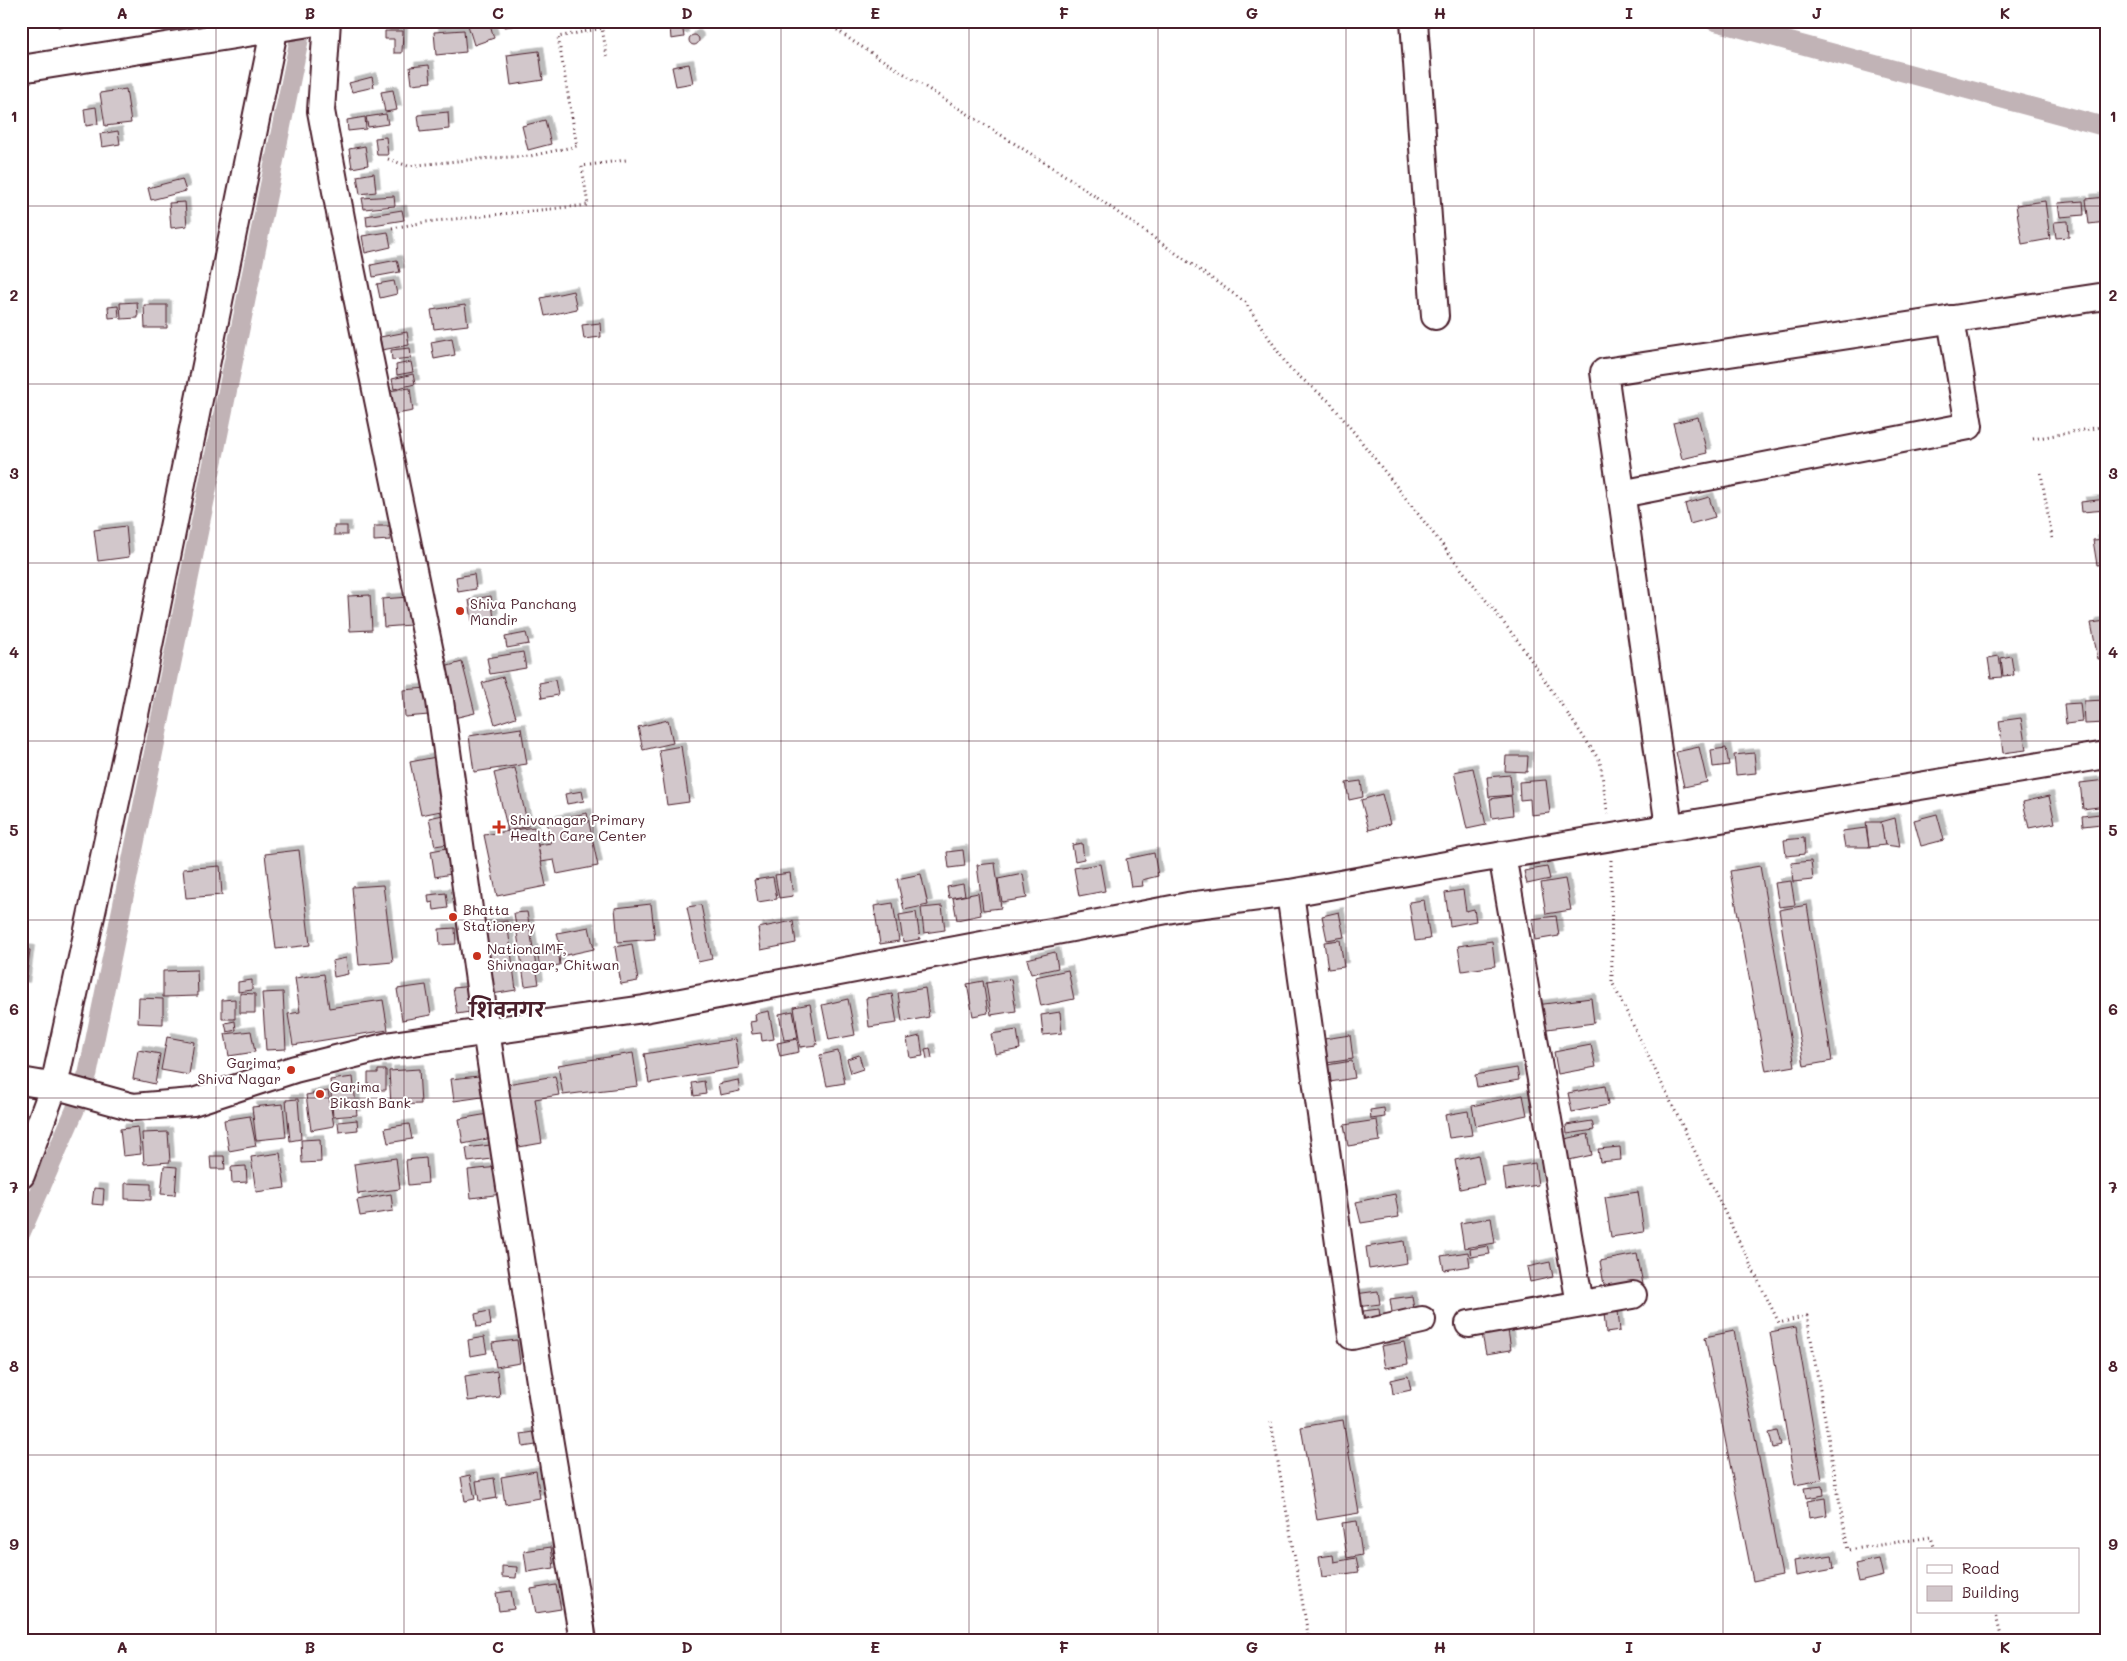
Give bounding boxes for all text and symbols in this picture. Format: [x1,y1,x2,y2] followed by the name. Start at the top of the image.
[116,2,128,23] text: A
[305,2,315,23] text: B
[492,2,504,23] text: C
[681,2,693,23] text: D
[870,2,880,23] text: E
[1059,2,1069,23] text: F
[1246,2,1258,23] text: G
[1434,2,1446,23] text: H
[1625,2,1633,23] text: I
[1812,2,1822,23] text: J
[2000,2,2010,23] text: K
[10,105,18,126] text: 1
[2109,105,2117,126] text: 1
[10,284,19,305] text: 2
[2109,284,2118,305] text: 2
[9,462,19,483] text: 3
[2108,462,2118,483] text: 3
[470,594,576,629] place label: Shiva Panchang Mandir
[454,605,466,617] marker: Shiva Panchang Mandir
[9,641,19,662] text: 4
[2108,641,2118,662] text: 4
[510,810,647,845] place label: Shivanagar Primary Health Care Center
[9,819,19,840] text: 5
[2108,819,2118,840] text: 5
[492,820,506,834] marker: Shivanagar Primary Health Care Center
[463,900,535,935] place label: Bhatta Stationery
[447,911,459,923] marker: Bhatta Stationery
[487,939,619,974] place label: NationalMF, Shivnagar, Chitwan
[471,950,483,962] marker: NationalMF, Shivnagar, Chitwan
[468,995,546,1022] district label: शिवनगर
[9,998,19,1019] text: 6
[2108,998,2118,1019] text: 6
[197,1053,281,1088] place label: Garima, Shiva Nagar
[285,1064,297,1076] marker: Garima, Shiva Nagar
[330,1077,411,1112] place label: Garima Bikash Bank
[314,1088,326,1100] marker: Garima Bikash Bank
[10,1176,19,1197] text: 7
[2109,1176,2118,1197] text: 7
[9,1355,19,1376] text: 8
[2108,1355,2118,1376] text: 8
[9,1533,19,1554] text: 9
[2108,1533,2118,1554] text: 9
[1917,1548,2080,1614] legend
[1962,1558,1999,1578] text: Road
[1962,1582,2019,1602] text: Building
[116,1636,128,1657] text: A
[305,1636,315,1657] text: B
[492,1636,504,1657] text: C
[681,1636,693,1657] text: D
[870,1636,880,1657] text: E
[1059,1636,1069,1657] text: F
[1246,1636,1258,1657] text: G
[1434,1636,1446,1657] text: H
[1625,1636,1633,1657] text: I
[1812,1636,1822,1657] text: J
[2000,1636,2010,1657] text: K

